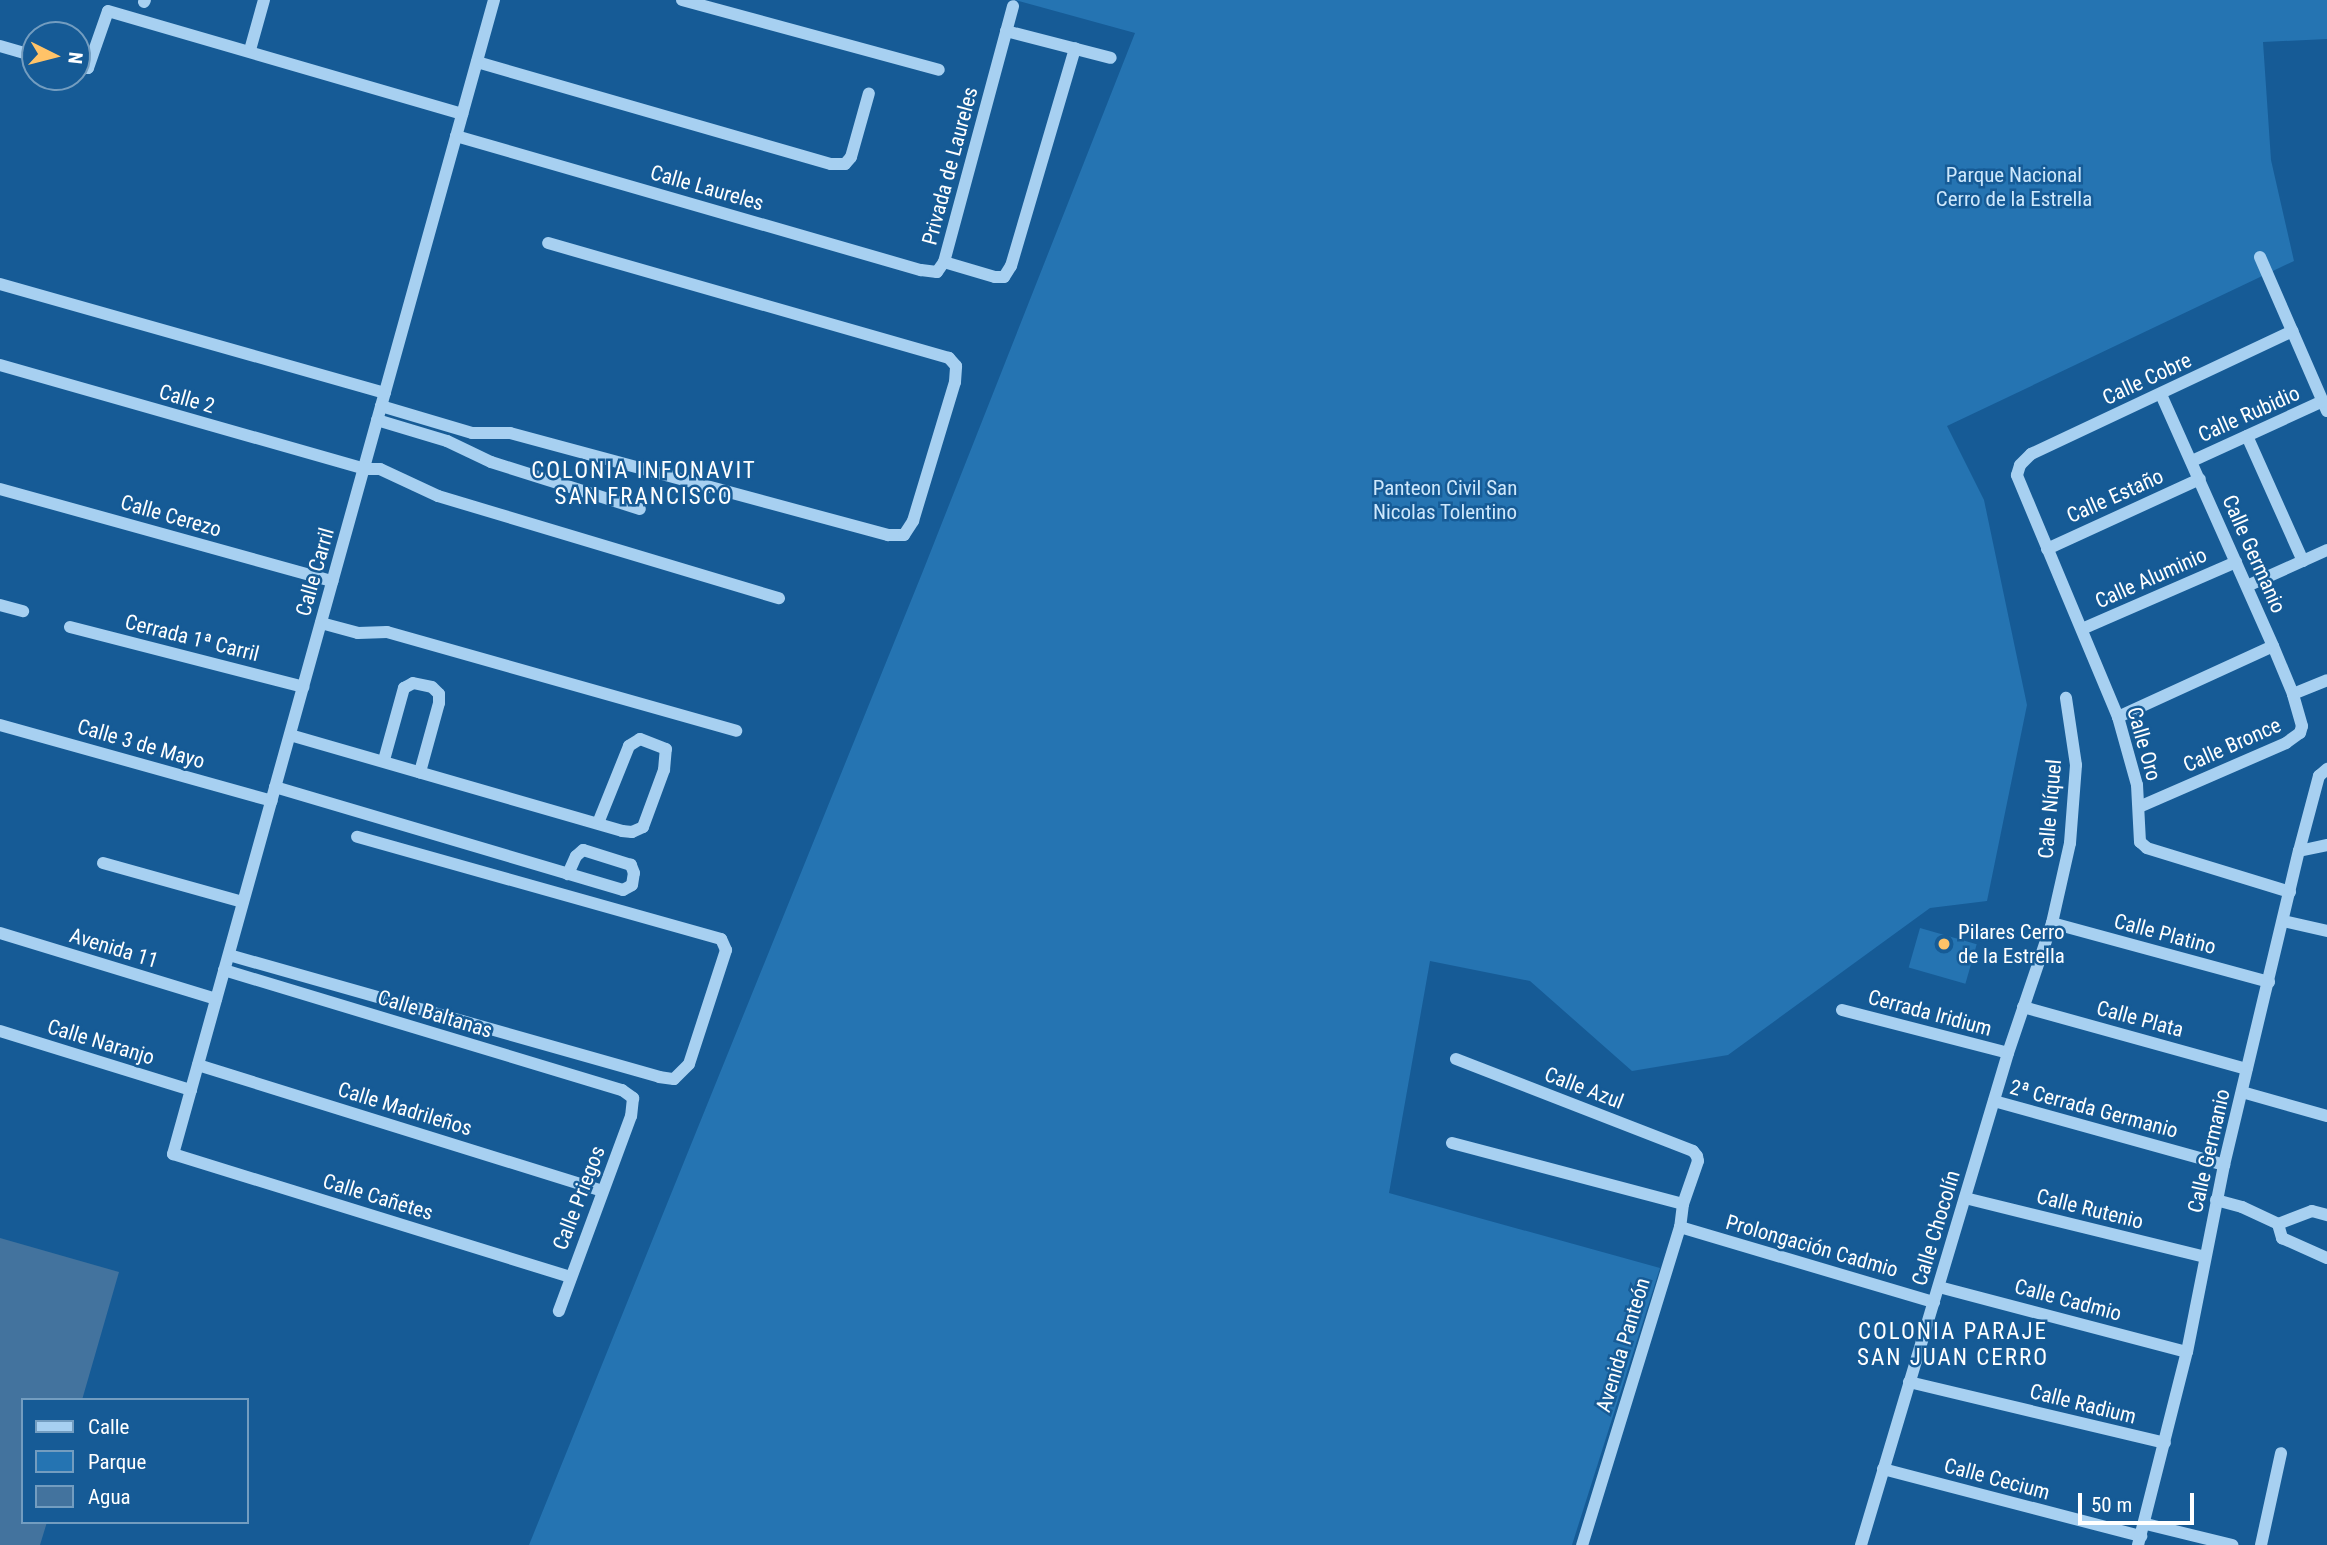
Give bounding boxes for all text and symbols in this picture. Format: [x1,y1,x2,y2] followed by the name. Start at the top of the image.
[21,21,91,91] north arrow
[63,51,87,65] text: N
[917,84,983,248] street label: Privada de Laureles
[647,160,767,216] street label: Calle Laureles
[1936,162,2092,212] park label: Parque Nacional Cerro de la Estrella
[2099,347,2195,411] street label: Calle Cobre
[156,379,218,419] street label: Calle 2
[2194,380,2304,448] street label: Calle Rubidio
[533,457,755,511] district label: COLONIA INFONAVIT SAN FRANCISCO
[2063,463,2167,529] street label: Calle Estaño
[1373,475,1517,525] park label: Panteon Civil San Nicolas Tolentino
[118,490,224,542] street label: Calle Cerezo
[2217,491,2291,617] street label: Calle Germanio
[290,525,340,619] street label: Calle Carril
[2091,542,2211,614] street label: Calle Aluminio
[122,609,262,667] street label: Cerrada 1ª Carril
[2121,704,2167,784] street label: Calle Oro
[2179,712,2285,778] street label: Calle Bronce
[74,714,208,774] street label: Calle 3 de Mayo
[2033,758,2067,860] street label: Calle Níquel
[2111,908,2219,960] street label: Calle Platino
[1958,919,2065,969] place label: Pilares Cerro de la Estrella
[67,923,161,973] street label: Avenida 11
[1936,936,1952,952] marker: Pilares Cerro de la Estrella
[1865,984,1995,1042] street label: Cerrada Iridium
[375,985,495,1043] street label: Calle Baltanas
[2094,995,2186,1043] street label: Calle Plata
[44,1014,158,1070] street label: Calle Naranjo
[1541,1061,1627,1115] street label: Calle Azul
[2007,1074,2181,1144] street label: 2ª Cerrada Germanio
[335,1077,475,1141] street label: Calle Madrileños
[2183,1087,2235,1215] street label: Calle Germanio
[548,1142,610,1254] street label: Calle Priegos
[1907,1167,1965,1289] street label: Calle Chocolín
[320,1168,436,1226] street label: Calle Cañetes
[2034,1184,2146,1234] street label: Calle Rutenio
[1723,1209,1901,1283] street label: Prolongación Cadmio
[2012,1274,2124,1326] street label: Calle Cadmio
[1591,1275,1655,1415] street label: Avenida Panteón
[1859,1318,2047,1372] district label: COLONIA PARAJE SAN JUAN CERRO
[2027,1379,2139,1429] street label: Calle Radium
[21,1398,248,1524] legend
[88,1415,129,1439] text: Calle
[88,1450,146,1474] text: Parque
[1941,1453,2053,1505] street label: Calle Cecium
[2082,1478,2198,1522] scale bar
[88,1485,131,1509] text: Agua
[2091,1493,2132,1517] text: 50 m

